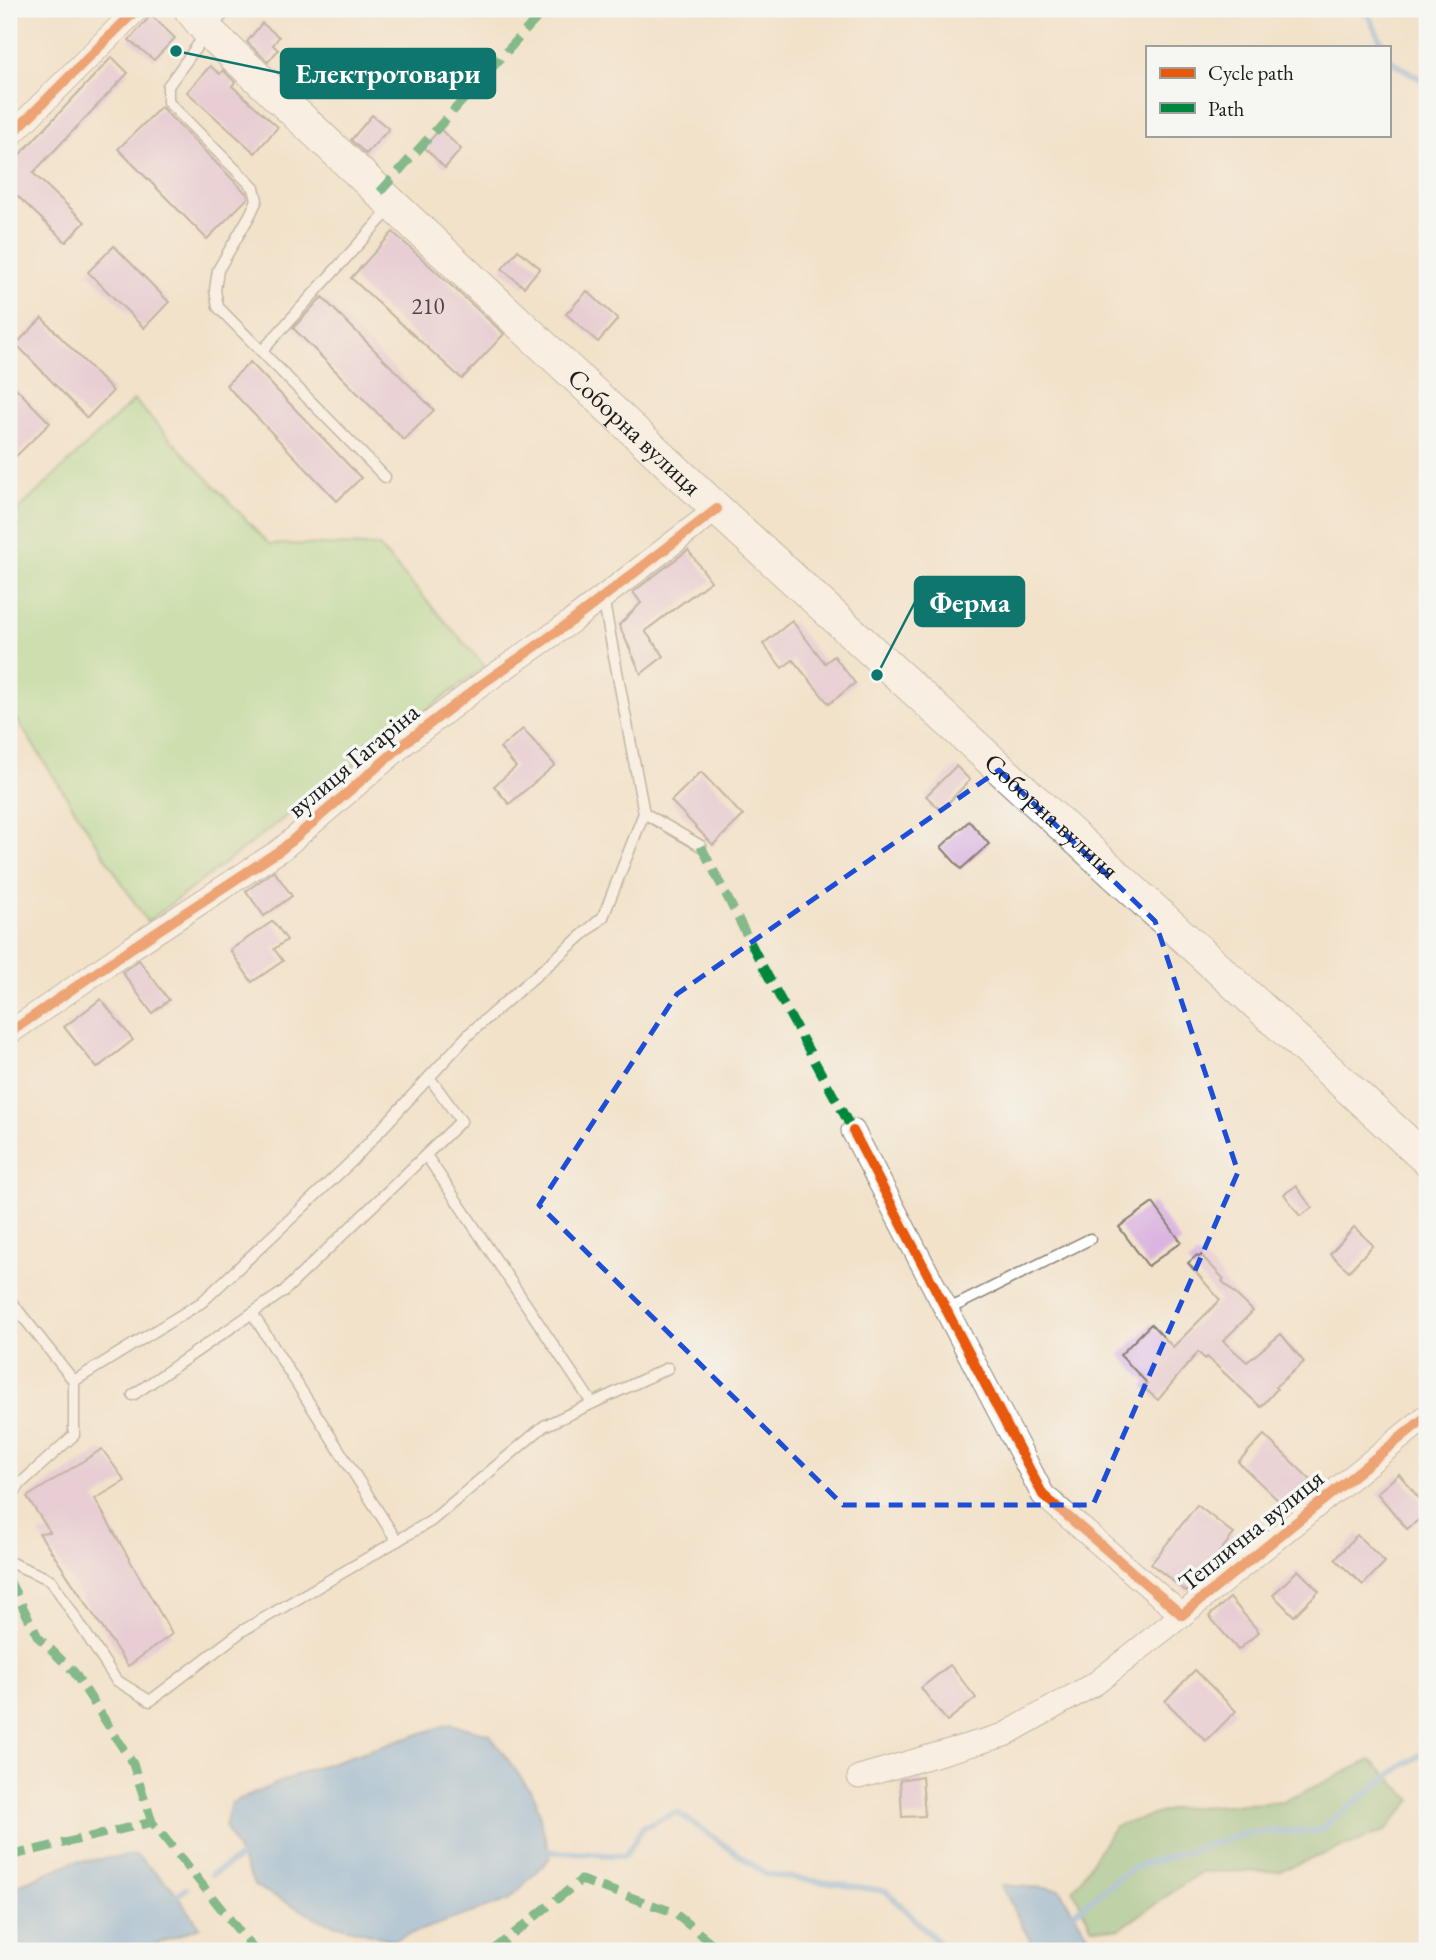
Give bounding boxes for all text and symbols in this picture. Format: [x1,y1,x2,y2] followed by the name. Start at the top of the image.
[1146,46,1390,136] legend
[281,49,495,98] callout: Електротовари
[295,55,481,91] text: Електротовари
[1208,59,1294,86] text: Cycle path
[1208,95,1245,122] text: Path
[411,291,445,321] house number: 210
[561,361,709,503] street label: Соборна вулиця
[915,577,1024,626] callout: Ферма
[930,584,1011,620] text: Ферма
[280,694,426,825] street label: вулиця Гагаріна
[977,745,1127,887] street label: Соборна вулиця
[1171,1461,1331,1599] street label: Теплична вулиця

